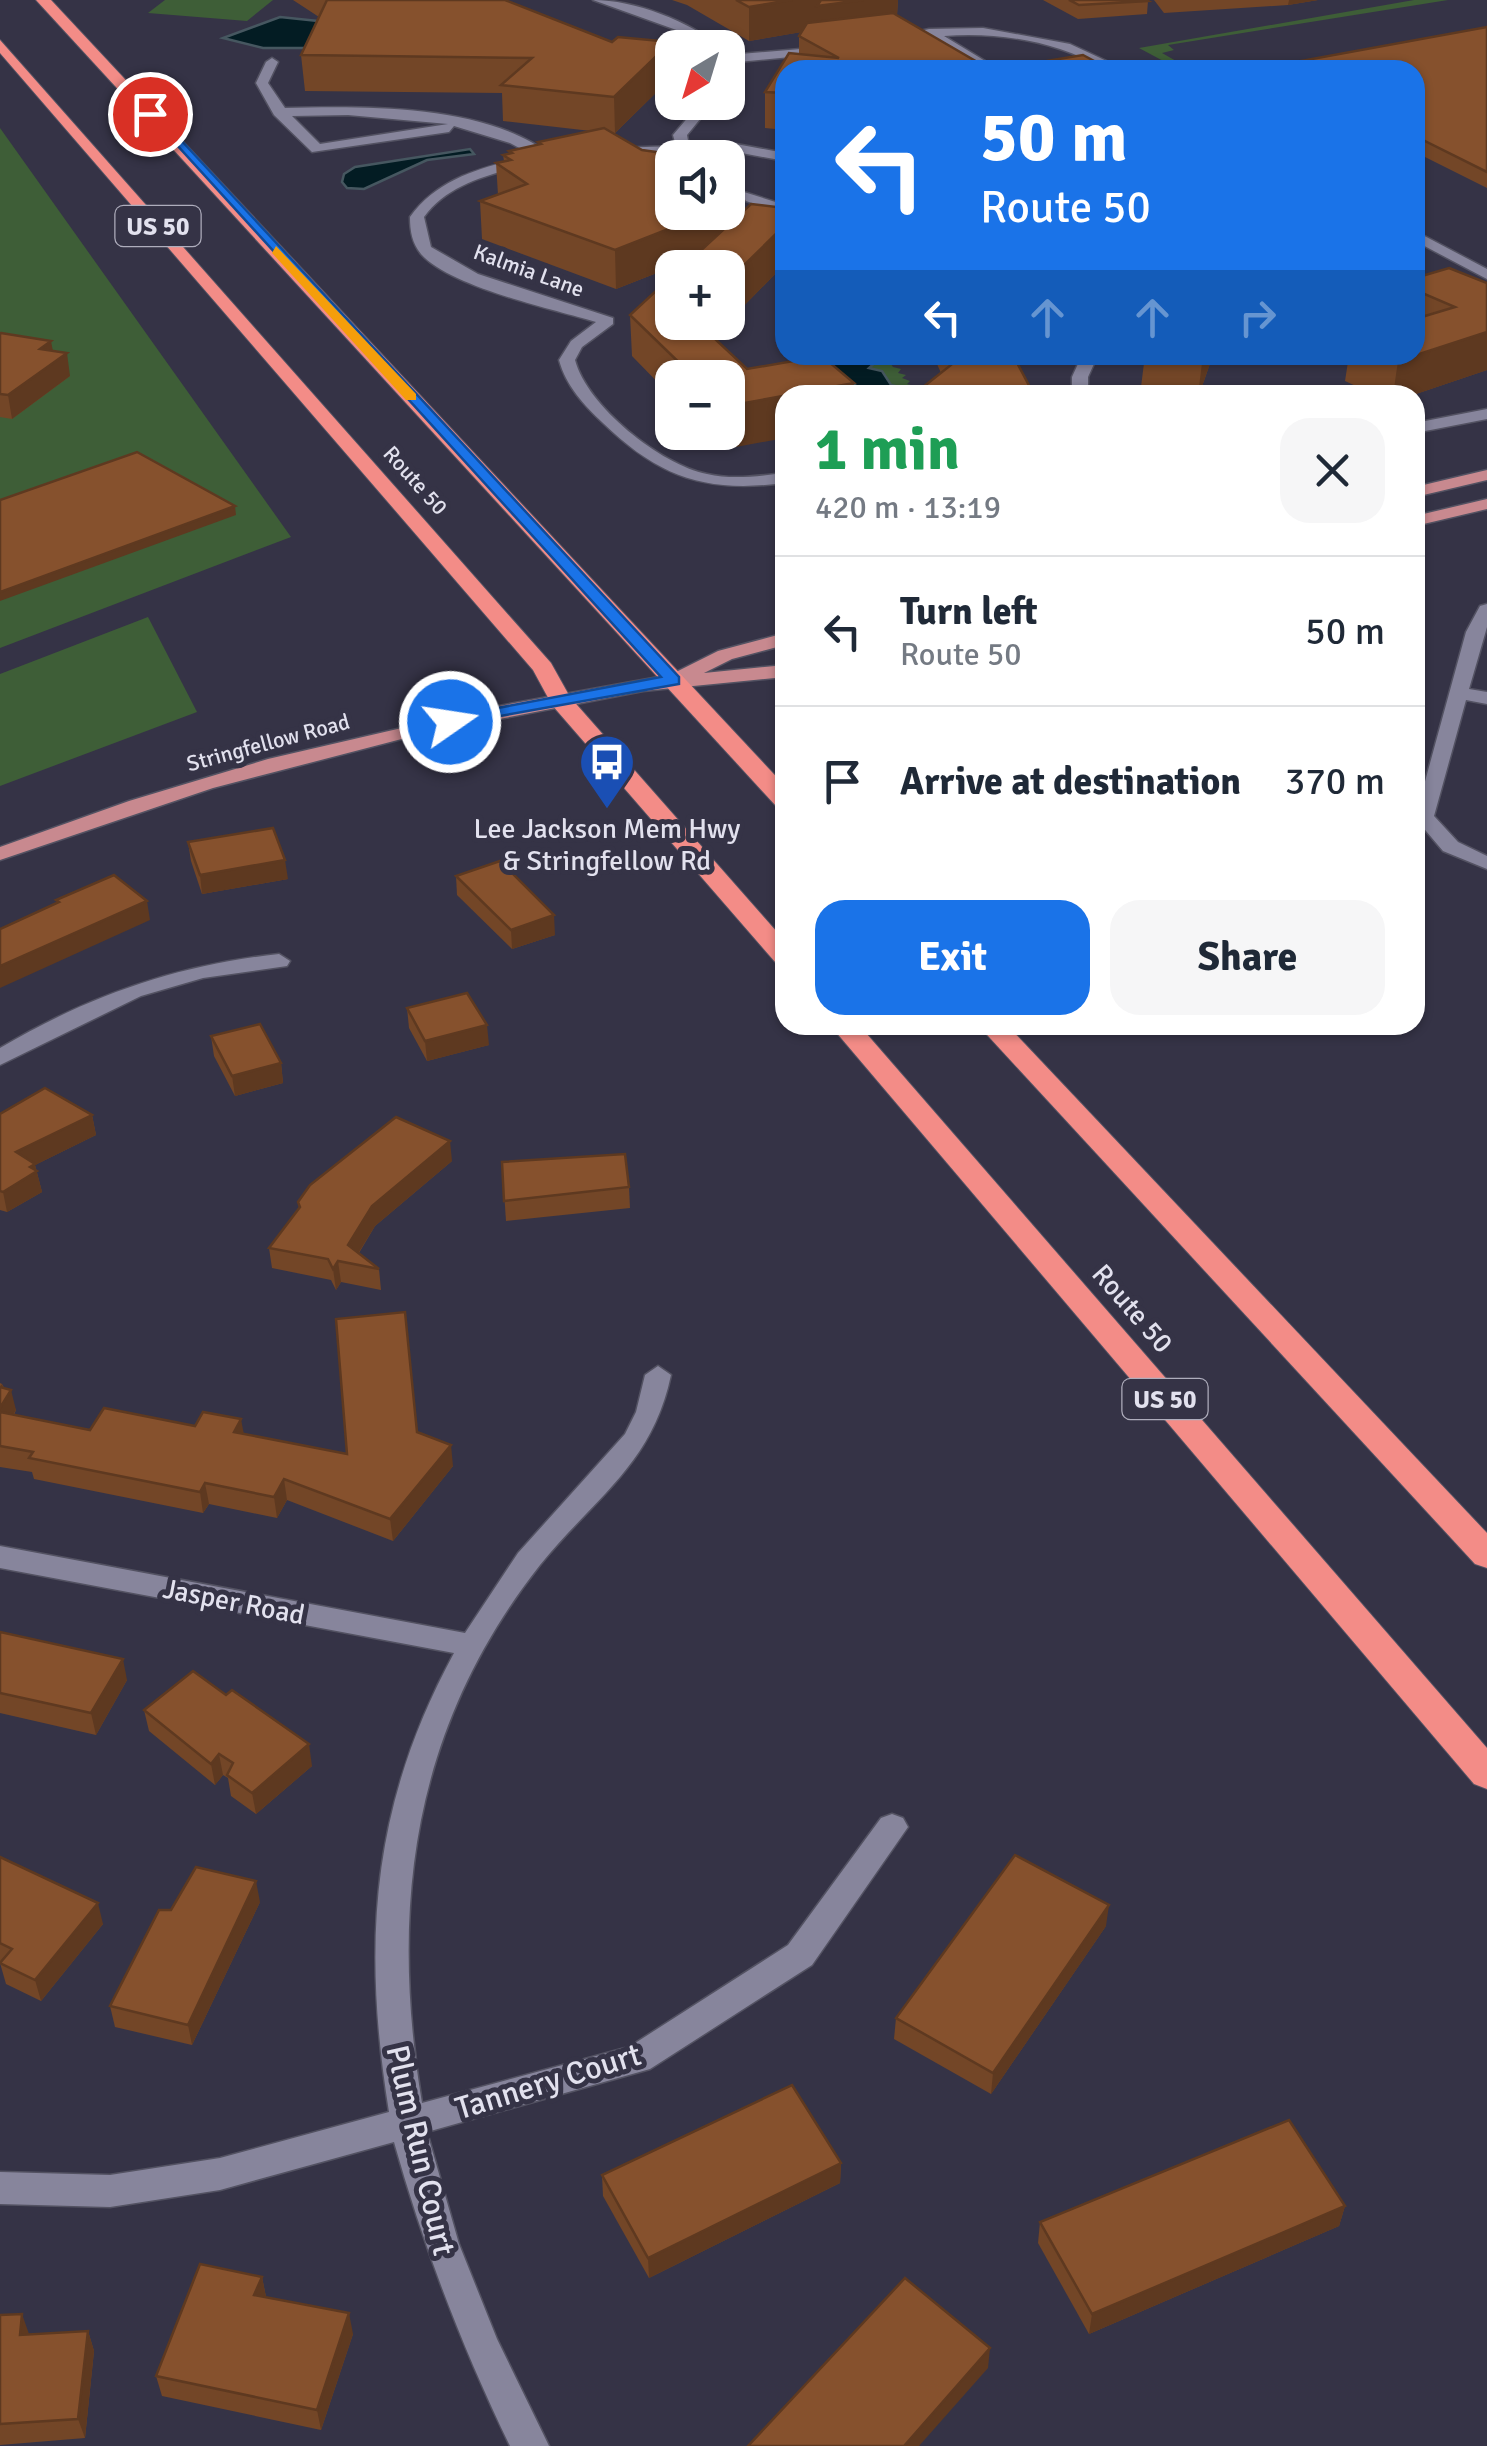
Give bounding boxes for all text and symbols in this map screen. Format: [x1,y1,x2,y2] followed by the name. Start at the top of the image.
[655,30,745,120] north arrow
[655,30,745,450] map controls
[108,72,193,157] pin
[123,87,178,142] icon: arrive
[980,94,1128,180] text: 50 m
[815,100,945,230] icon: left
[655,140,745,230] button: sound
[980,180,1151,235] text: Route 50
[116,206,200,246] road number: US 50
[470,238,588,303] street label: Kalmia Lane
[655,250,745,340] button: +
[915,290,970,345] icon: left
[1020,290,1075,345] icon: ahead
[1125,290,1180,345] icon: ahead
[1230,290,1285,345] icon: right
[655,360,745,450] button: −
[815,413,960,487] text: 1 min
[1280,418,1385,523] button: close
[378,440,454,520] street label: Route 50
[815,488,1001,527] text: 420 m · 13:19
[900,588,1038,635] text: Turn left
[815,604,870,659] icon: left
[1305,608,1385,655] text: 50 m
[900,635,1021,674] text: Route 50
[398,670,502,774] position arrow
[184,708,353,777] street label: Stringfellow Road
[577,732,637,811] bus stop icon: Lee Jackson Mem Hwy & Stringfellow Rd
[815,754,870,809] icon: arrive
[900,758,1241,805] text: Arrive at destination
[1285,758,1385,805] text: 370 m
[474,812,740,878] place label: Lee Jackson Mem Hwy & Stringfellow Rd
[815,900,1090,1015] button: Exit
[1110,900,1385,1015] button: Share
[1085,1257,1180,1360] street label: Route 50
[1122,1379,1208,1419] road number: US 50
[160,1572,307,1632] street label: Jasper Road
[451,2035,646,2128] street label: Tannery Court
[377,2041,464,2259] street label: Plum Run Court

